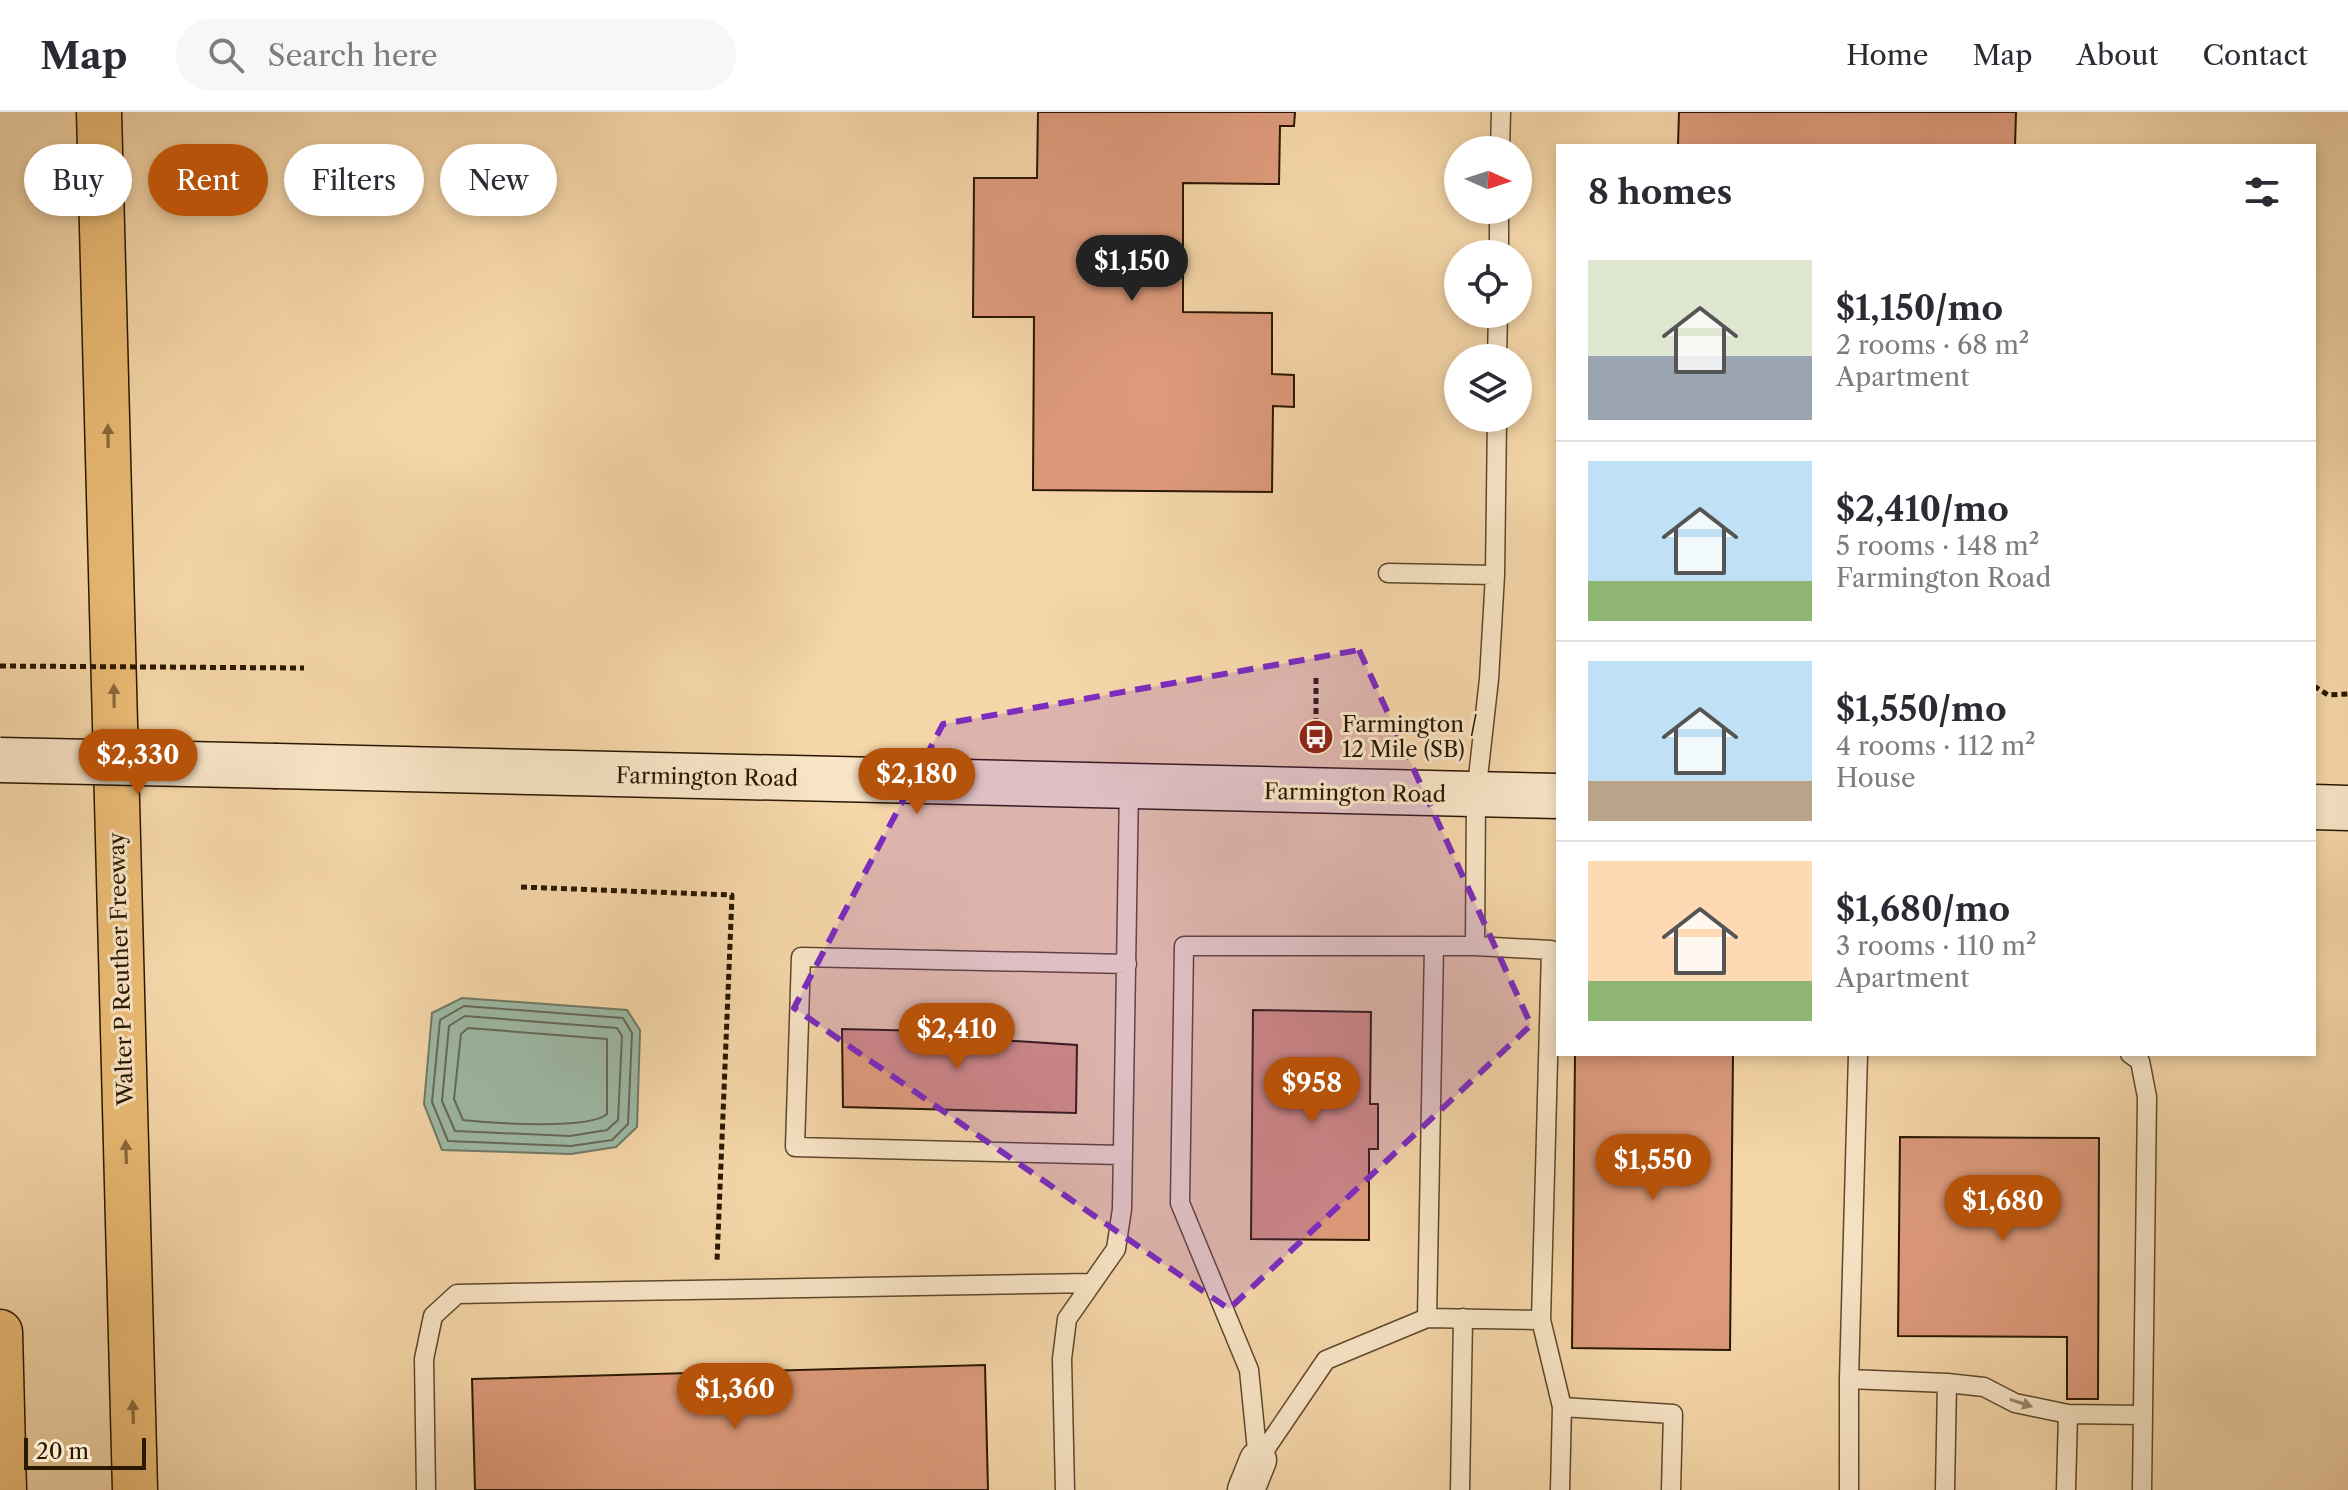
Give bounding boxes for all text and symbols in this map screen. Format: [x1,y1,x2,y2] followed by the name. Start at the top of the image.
[176,19,736,91] search box
[40,32,128,79] text: Map
[204,33,248,77] icon: search
[268,37,438,74] text: Search here
[1846,38,1928,72] text: Home
[1972,38,2032,72] text: Map
[2076,38,2158,72] text: About
[2202,38,2308,72] text: Contact
[1444,136,1532,224] north arrow
[1444,136,1532,432] map controls
[24,144,132,216] chip: Buy
[148,144,268,216] chip: Rent
[284,144,424,216] chip: Filters
[440,144,557,216] chip: New
[2240,170,2284,214] icon: filters
[1588,171,1732,213] text: 8 homes
[1067,235,1197,303] pin: $1,150
[1444,240,1532,328] button: locate
[1094,245,1170,277] text: $1,150
[1836,287,2003,329] text: $1,150/mo
[1652,292,1748,388] icon: home
[1836,329,2029,361] text: 2 rooms · 68 m²
[1444,344,1532,432] button: layers
[1836,361,1969,393] text: Apartment
[101,423,114,448] one-way arrow
[1836,488,2009,530] text: $2,410/mo
[1652,493,1748,589] icon: home
[1836,530,2039,562] text: 5 rooms · 148 m²
[1836,562,2051,594] text: Farmington Road
[107,683,120,708] one-way arrow
[1836,688,2007,730] text: $1,550/mo
[1652,693,1748,789] icon: home
[1342,711,1478,763] place label: Farmington / 12 Mile (SB)
[1297,718,1335,756] bus stop icon: Farmington / 12 Mile (SB)
[73,729,203,797] pin: $2,330
[1836,730,2036,762] text: 4 rooms · 112 m²
[97,739,179,771] text: $2,330
[852,748,982,816] pin: $2,180
[876,758,958,790] text: $2,180
[616,762,798,792] street label: Farmington Road
[1836,762,1916,794] text: House
[1264,778,1446,808] street label: Farmington Road
[103,831,139,1107] street label: Walter P Reuther Freeway
[1836,888,2010,930] text: $1,680/mo
[1652,893,1748,989] icon: home
[1836,930,2037,962] text: 3 rooms · 110 m²
[1836,962,1969,994] text: Apartment
[892,1003,1022,1071] pin: $2,410
[917,1013,997,1045] text: $2,410
[1265,1057,1359,1125] pin: $958
[1282,1067,1342,1099] text: $958
[1588,1134,1718,1202] pin: $1,550
[120,1139,132,1164] one-way arrow
[1614,1144,1692,1176] text: $1,550
[1938,1175,2068,1243] pin: $1,680
[1962,1185,2044,1217] text: $1,680
[670,1363,800,1431] pin: $1,360
[695,1373,775,1405] text: $1,360
[2009,1397,2033,1410] one-way arrow
[127,1399,140,1424] one-way arrow
[24,1434,146,1470] scale bar
[36,1438,89,1465] text: 20 m

